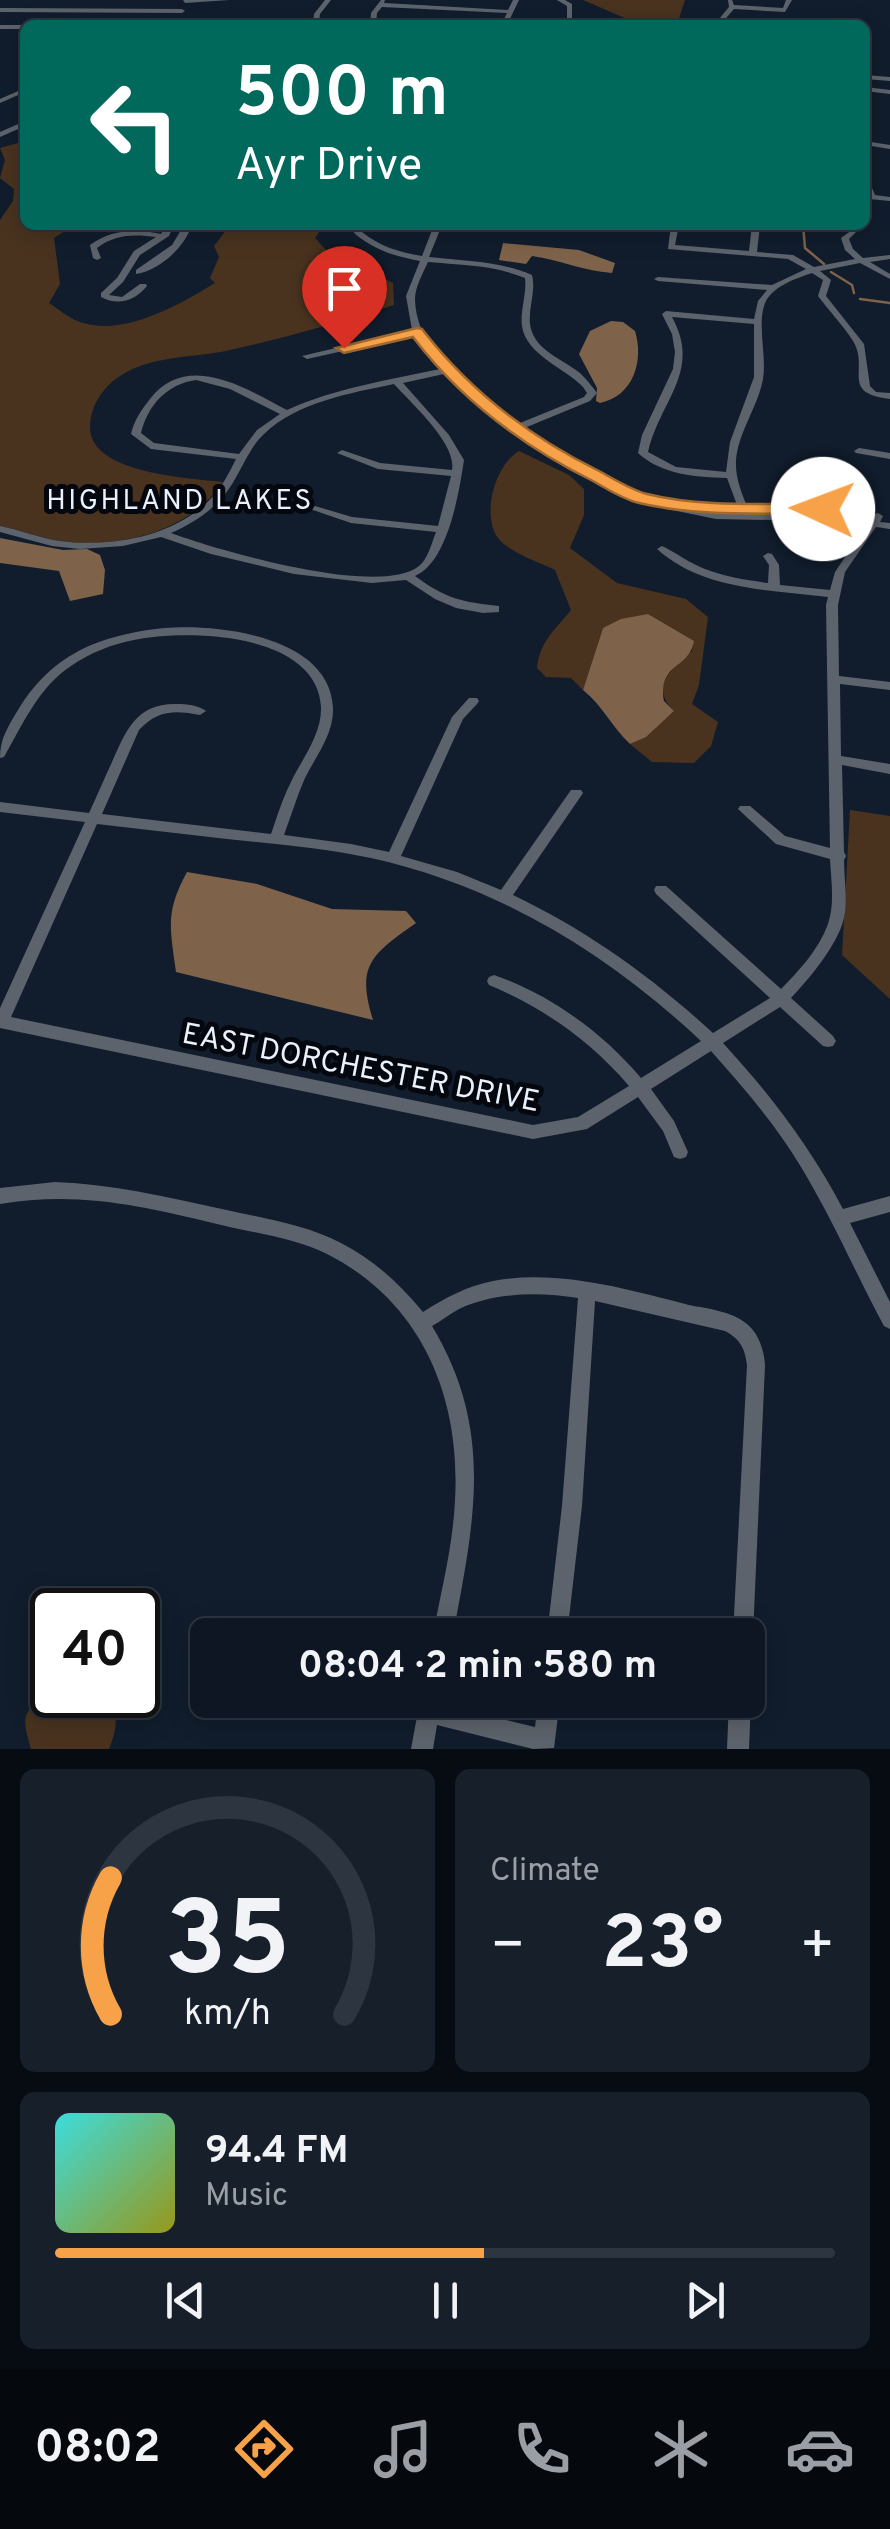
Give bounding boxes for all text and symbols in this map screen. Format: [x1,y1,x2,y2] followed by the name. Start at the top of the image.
[235,52,449,141] text: 500 m
[70,60,200,190] icon: left
[235,139,422,196] text: Ayr Drive
[302,246,387,349] pin
[317,261,372,316] icon: arrive
[771,457,875,561] position arrow
[46,484,314,520] district label: HIGHLAND LAKES
[179,1017,542,1122] street label: EAST DORCHESTER DRIVE
[30,1588,160,1718] speed limit sign: 40
[298,1643,657,1692] text: 08:04 · 2 min · 580 m
[490,1852,600,1892] text: Climate
[165,1880,290,2012] text: 35
[601,1900,724,1995] text: 23°
[490,1913,525,1983] text: −
[800,1913,835,1983] text: +
[184,1992,271,2038] text: km/h
[205,2128,348,2177] text: 94.4 FM
[205,2177,288,2217] text: Music
[158,2273,213,2328] icon: previous
[418,2273,473,2328] icon: pause
[678,2273,733,2328] icon: next
[229,2414,299,2484] icon: directions
[368,2414,438,2484] icon: music
[507,2414,577,2484] icon: phone
[646,2414,716,2484] icon: climate
[785,2414,855,2484] icon: car
[35,2421,160,2478] text: 08:02

